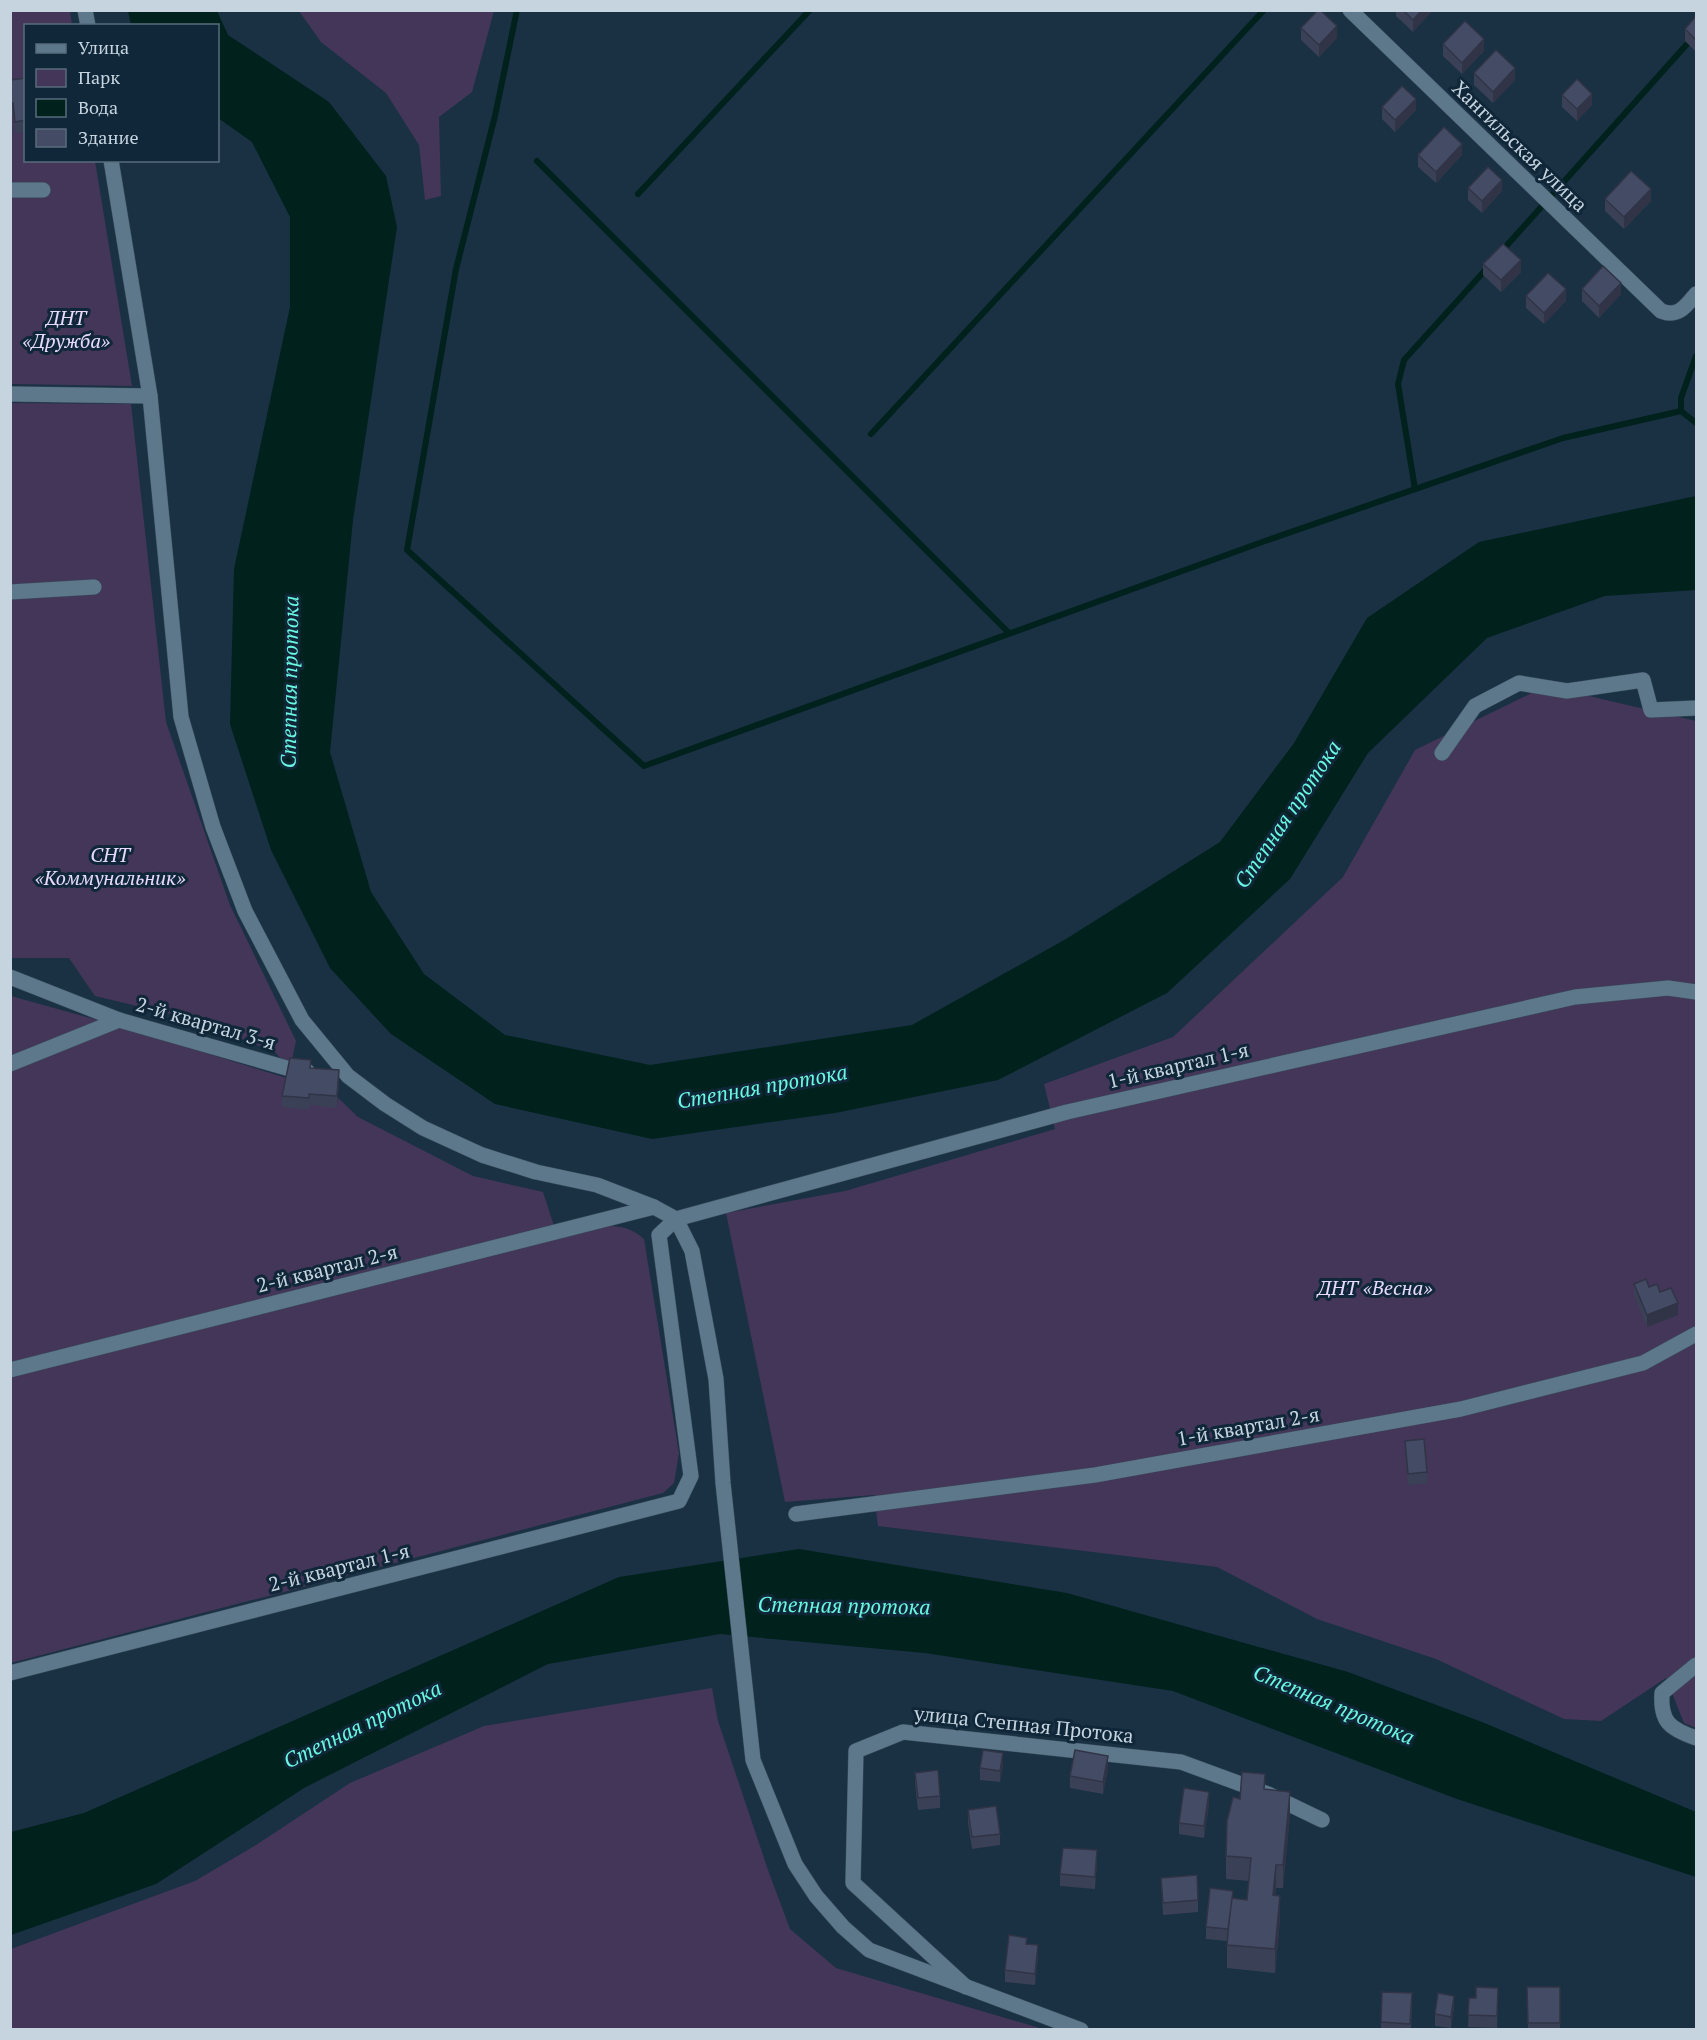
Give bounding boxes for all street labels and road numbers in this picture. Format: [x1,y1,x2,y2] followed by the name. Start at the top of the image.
[1447,74,1593,218] street label: Хангильская улица
[133,990,279,1056] street label: 2-й квартал 3-я
[1105,1036,1251,1094] street label: 1-й квартал 1-я
[254,1237,400,1299] street label: 2-й квартал 2-я
[1175,1400,1321,1452] street label: 1-й квартал 2-я
[266,1536,412,1598] street label: 2-й квартал 1-я
[912,1699,1135,1749] street label: улица Степная Протока

